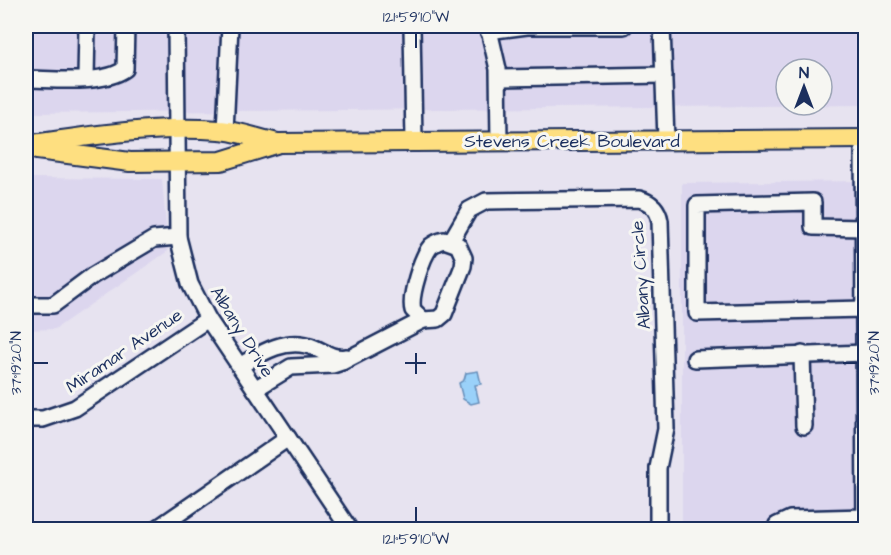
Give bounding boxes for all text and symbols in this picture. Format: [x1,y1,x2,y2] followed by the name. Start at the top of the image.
[383,7,449,28] text: 121°59'10"W
[774,57,834,117] north arrow
[799,62,809,84] text: N
[464,129,680,154] street label: Stevens Creek Boulevard
[625,219,658,330] street label: Albany Circle
[203,282,280,383] street label: Albany Drive
[61,303,187,399] street label: Miramar Avenue
[6,331,27,395] text: 37°19'20"N
[864,331,885,395] text: 37°19'20"N
[383,529,449,550] text: 121°59'10"W

